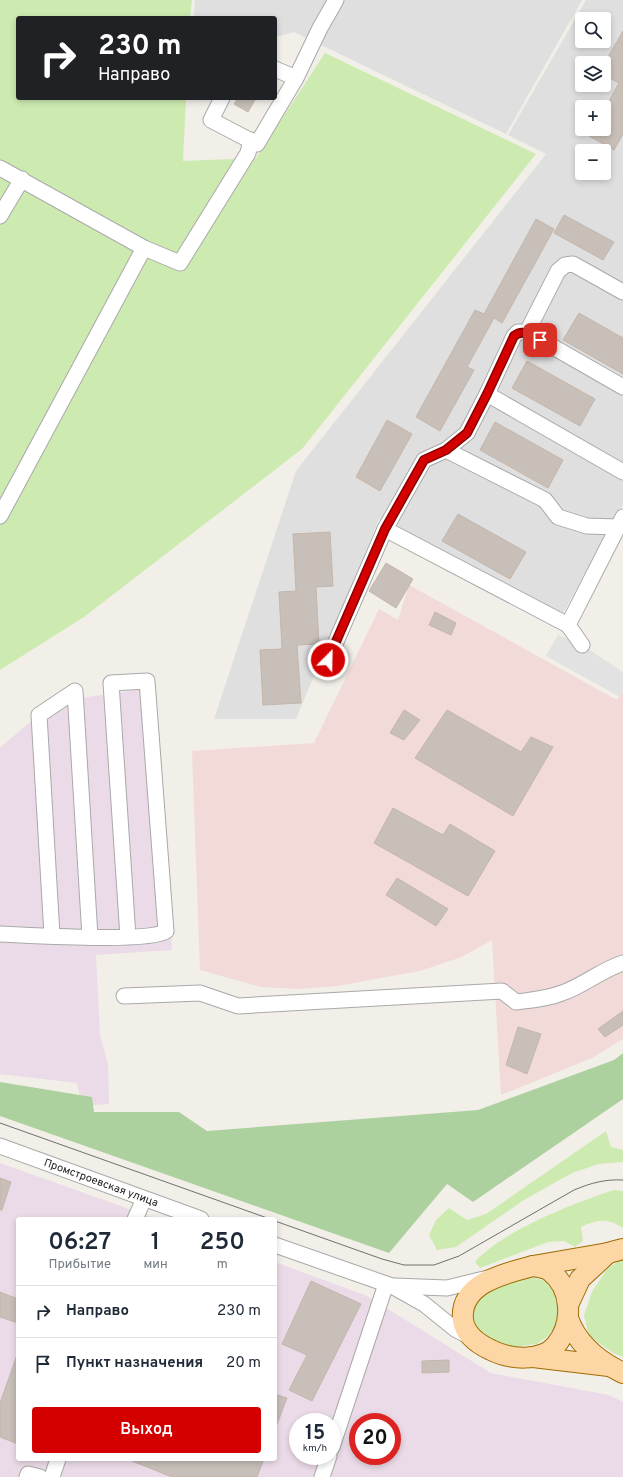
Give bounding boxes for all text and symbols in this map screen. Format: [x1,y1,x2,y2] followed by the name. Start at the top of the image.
[575,12,611,180] map controls
[575,12,611,48] button: search
[98,29,181,65] text: 230 m
[32,32,84,84] icon: right
[575,56,611,92] button: layers
[98,64,170,87] text: Направо
[575,100,611,136] button: +
[575,144,611,180] button: −
[523,323,557,357] pin
[529,329,551,351] icon: arrive
[307,639,349,681] position arrow
[42,1156,160,1210] street label: Промстроевская улица
[48,1228,111,1258] text: 06:27
[151,1228,160,1258] text: 1
[200,1228,245,1258] text: 250
[49,1257,111,1273] text: Прибытие
[143,1257,168,1273] text: мин
[217,1257,228,1273] text: m
[32,1301,54,1323] icon: right
[66,1302,129,1321] text: Направо
[217,1302,261,1321] text: 230 m
[32,1353,54,1375] icon: arrive
[66,1354,203,1373] text: Пункт назначения
[226,1354,261,1373] text: 20 m
[32,1407,261,1453] button: Выход
[349,1413,401,1465] speed limit sign: 20
[305,1421,325,1447] text: 15
[303,1442,327,1455] text: km/h

